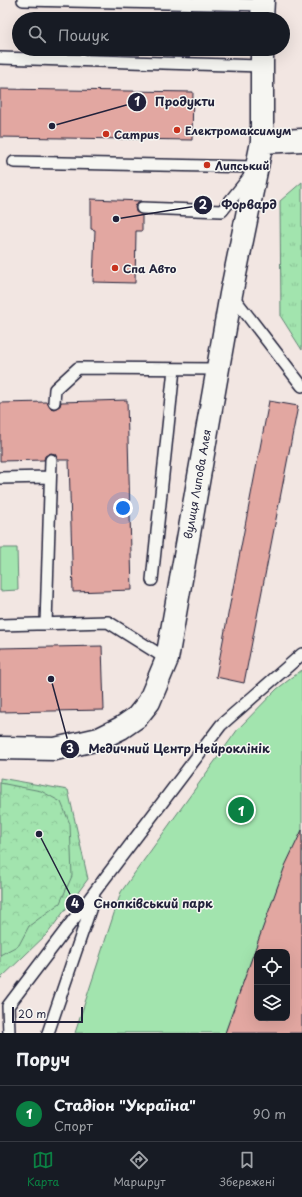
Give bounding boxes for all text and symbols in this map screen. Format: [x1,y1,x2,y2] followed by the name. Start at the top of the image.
[12,12,290,56] search box
[26,23,48,45] icon: search
[58,23,109,46] text: Пошук
[127,90,223,114] callout: Продукти
[134,92,140,110] text: 1
[155,92,215,110] text: Продукти
[185,122,291,139] place label: Електромаксимум
[172,125,182,135] marker: Електромаксимум
[114,126,159,143] place label: Campus
[101,129,111,139] marker: Campus
[215,157,269,174] place label: Липський
[202,160,212,170] marker: Липський
[193,193,285,217] callout: Форвард
[199,195,208,213] text: 2
[221,195,277,213] text: Форвард
[123,260,177,277] place label: Спа Авто
[110,263,120,273] marker: Спа Авто
[179,428,215,540] street label: вулиця Липова Алея
[113,498,133,518] your location
[60,737,278,761] callout: Медичний Центр Нейроклінік
[66,739,74,757] text: 3
[88,739,270,757] text: Медичний Центр Нейроклінік
[228,795,254,825] pin: 1
[65,892,220,916] callout: Снопківський парк
[71,894,79,912] text: 4
[93,894,213,912] text: Снопківський парк
[254,949,290,1021] map controls
[254,949,290,985] button: locate
[254,985,290,1021] button: layers
[12,1005,83,1024] scale bar
[18,1005,46,1022] text: 20 m
[16,1046,70,1072] text: Поруч
[54,1093,196,1116] text: Стадіон "Україна"
[26,1104,32,1123] text: 1
[253,1104,286,1123] text: 90 m
[54,1116,93,1135] text: Спорт
[27,1149,59,1190] tab: Карта
[113,1149,166,1190] tab: Маршрут
[220,1149,275,1190] tab: Збережені

